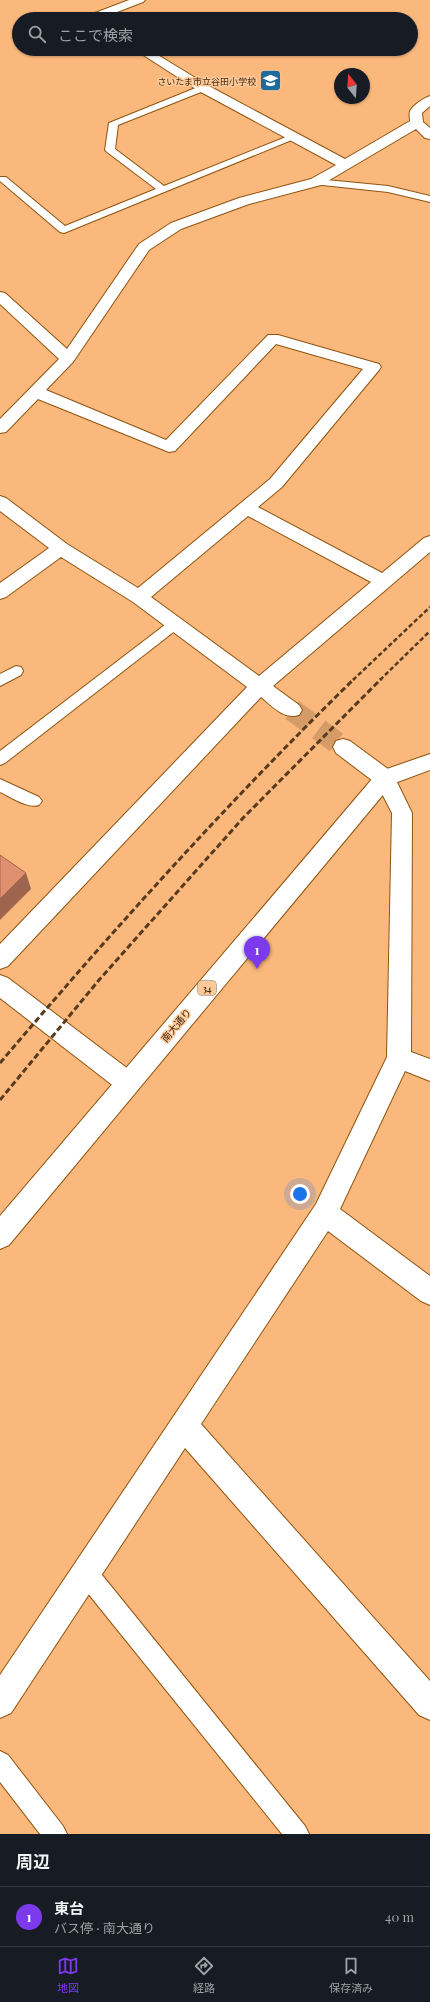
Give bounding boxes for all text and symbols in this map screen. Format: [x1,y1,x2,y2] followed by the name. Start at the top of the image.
[12,12,418,56] search box
[26,23,48,45] icon: search
[58,25,133,45] text: ここで検索
[258,68,284,94] school or university icon: さいたま市立谷田小学校
[334,68,370,104] north arrow
[157,75,256,87] place label: さいたま市立谷田小学校
[244,936,270,969] pin: 1
[198,981,216,995] road number: 34
[158,1005,194,1045] street label: 南大通り
[290,1184,310,1204] your location
[16,1850,50,1872] text: 周辺
[54,1898,84,1918] text: 東台
[27,1908,31,1925] text: 1
[385,1908,414,1925] text: 40 m
[54,1919,155,1936] text: バス停 · 南大通り
[57,1955,79,1995] tab: 地図
[193,1955,215,1995] tab: 経路
[329,1955,373,1995] tab: 保存済み

